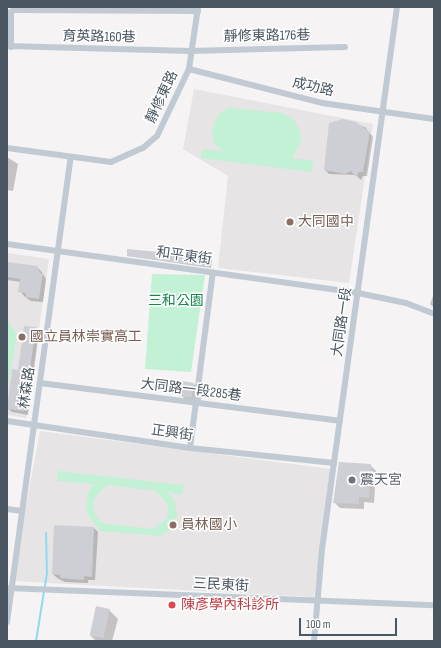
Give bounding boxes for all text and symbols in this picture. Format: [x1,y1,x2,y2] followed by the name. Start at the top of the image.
[224,27,310,45] street label: 靜修東路176巷
[62,28,136,46] street label: 育英路160巷
[143,68,181,126] street label: 靜修東路
[291,74,335,100] street label: 成功路
[298,214,354,230] place label: 大同國中
[285,217,295,227] marker: 大同國中
[155,244,213,268] street label: 和平東街
[329,286,355,358] street label: 大同路一段
[148,293,204,309] park label: 三和公園
[30,329,142,345] place label: 國立員林崇實高工
[17,332,27,342] marker: 國立員林崇實高工
[16,366,38,410] street label: 林森路
[140,375,242,405] street label: 大同路一段285巷
[150,422,194,444] street label: 正興街
[360,472,402,488] place label: 震天宮
[347,475,357,485] marker: 震天宮
[181,517,237,533] place label: 員林國小
[168,520,178,530] marker: 員林國小
[193,575,249,595] street label: 三民東街
[181,597,279,613] place label: 陳彥學內科診所
[166,599,178,611] marker: 陳彥學內科診所
[301,610,399,636] scale bar
[306,617,331,632] text: 100 m

